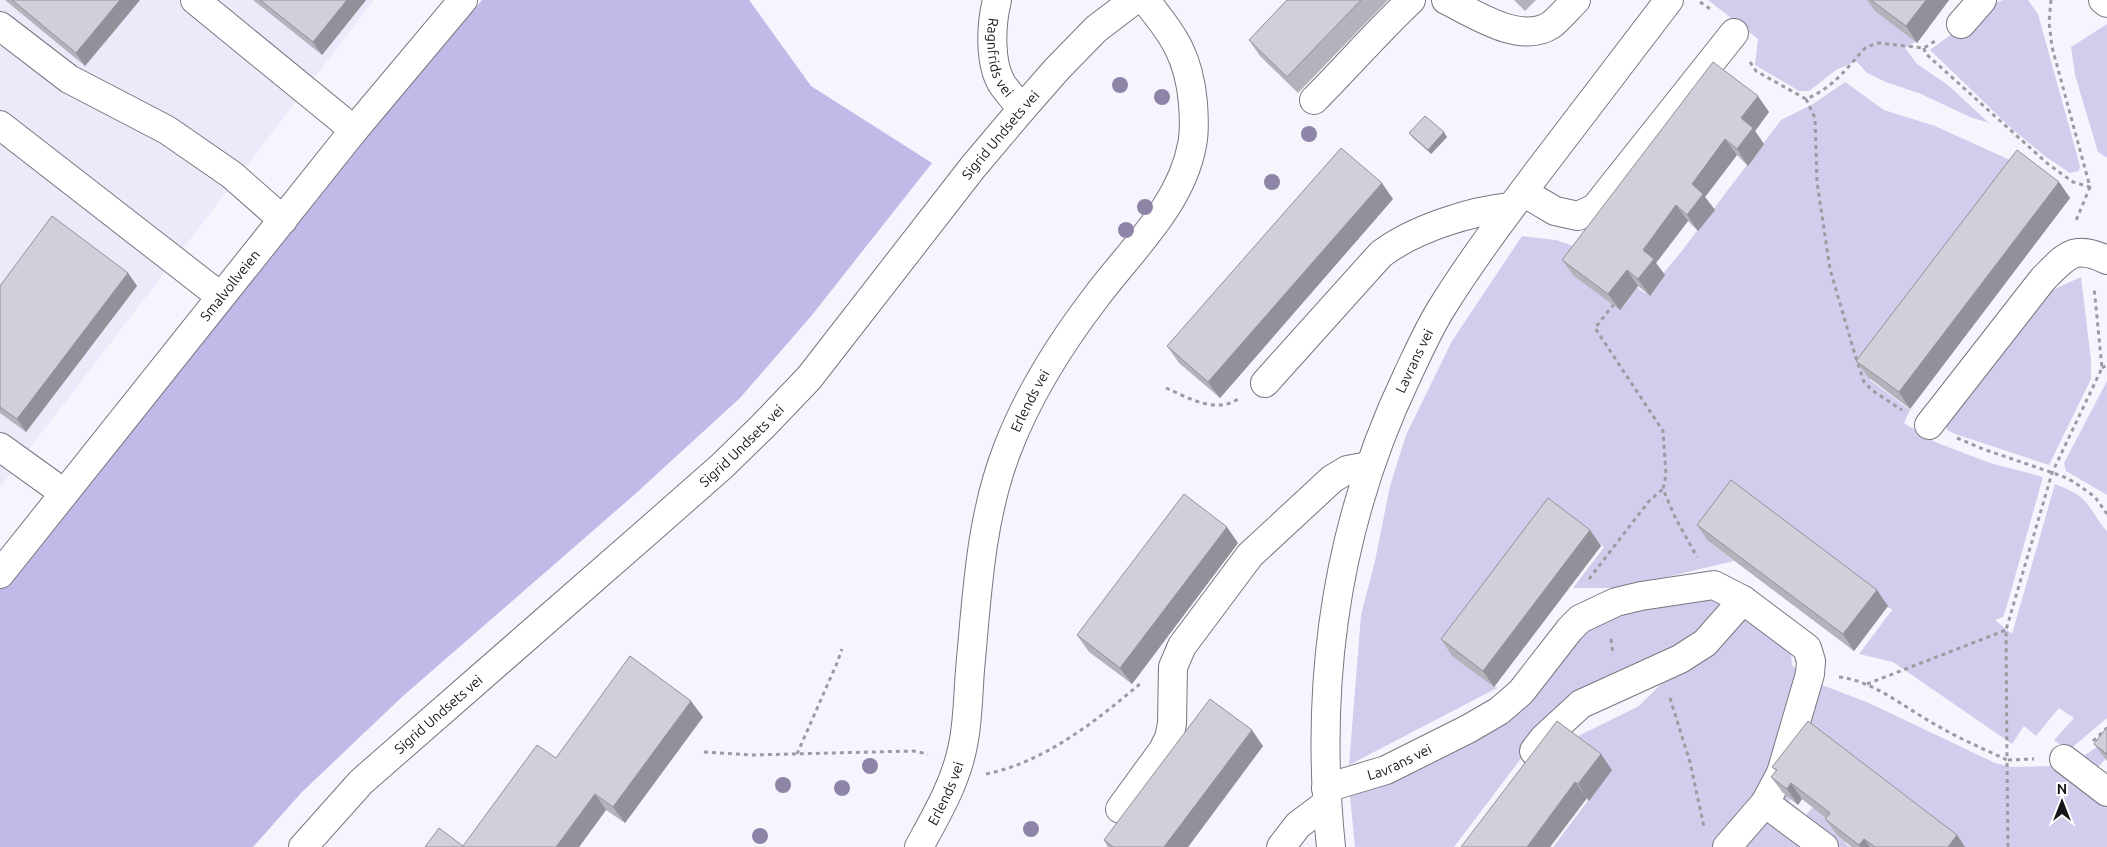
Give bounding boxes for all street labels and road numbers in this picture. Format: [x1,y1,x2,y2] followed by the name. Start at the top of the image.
[984,17,1017,100] street label: Ragnfrids vei
[958,87,1042,183] street label: Sigrid Undsets vei
[197,247,263,324] street label: Smalvollveien
[1392,326,1436,395] street label: Lavrans vei
[1007,367,1053,435] street label: Erlends vei
[696,401,787,490] street label: Sigrid Undsets vei
[391,672,486,757] street label: Sigrid Undsets vei
[1365,741,1434,783] street label: Lavrans vei
[924,760,967,828] street label: Erlends vei

